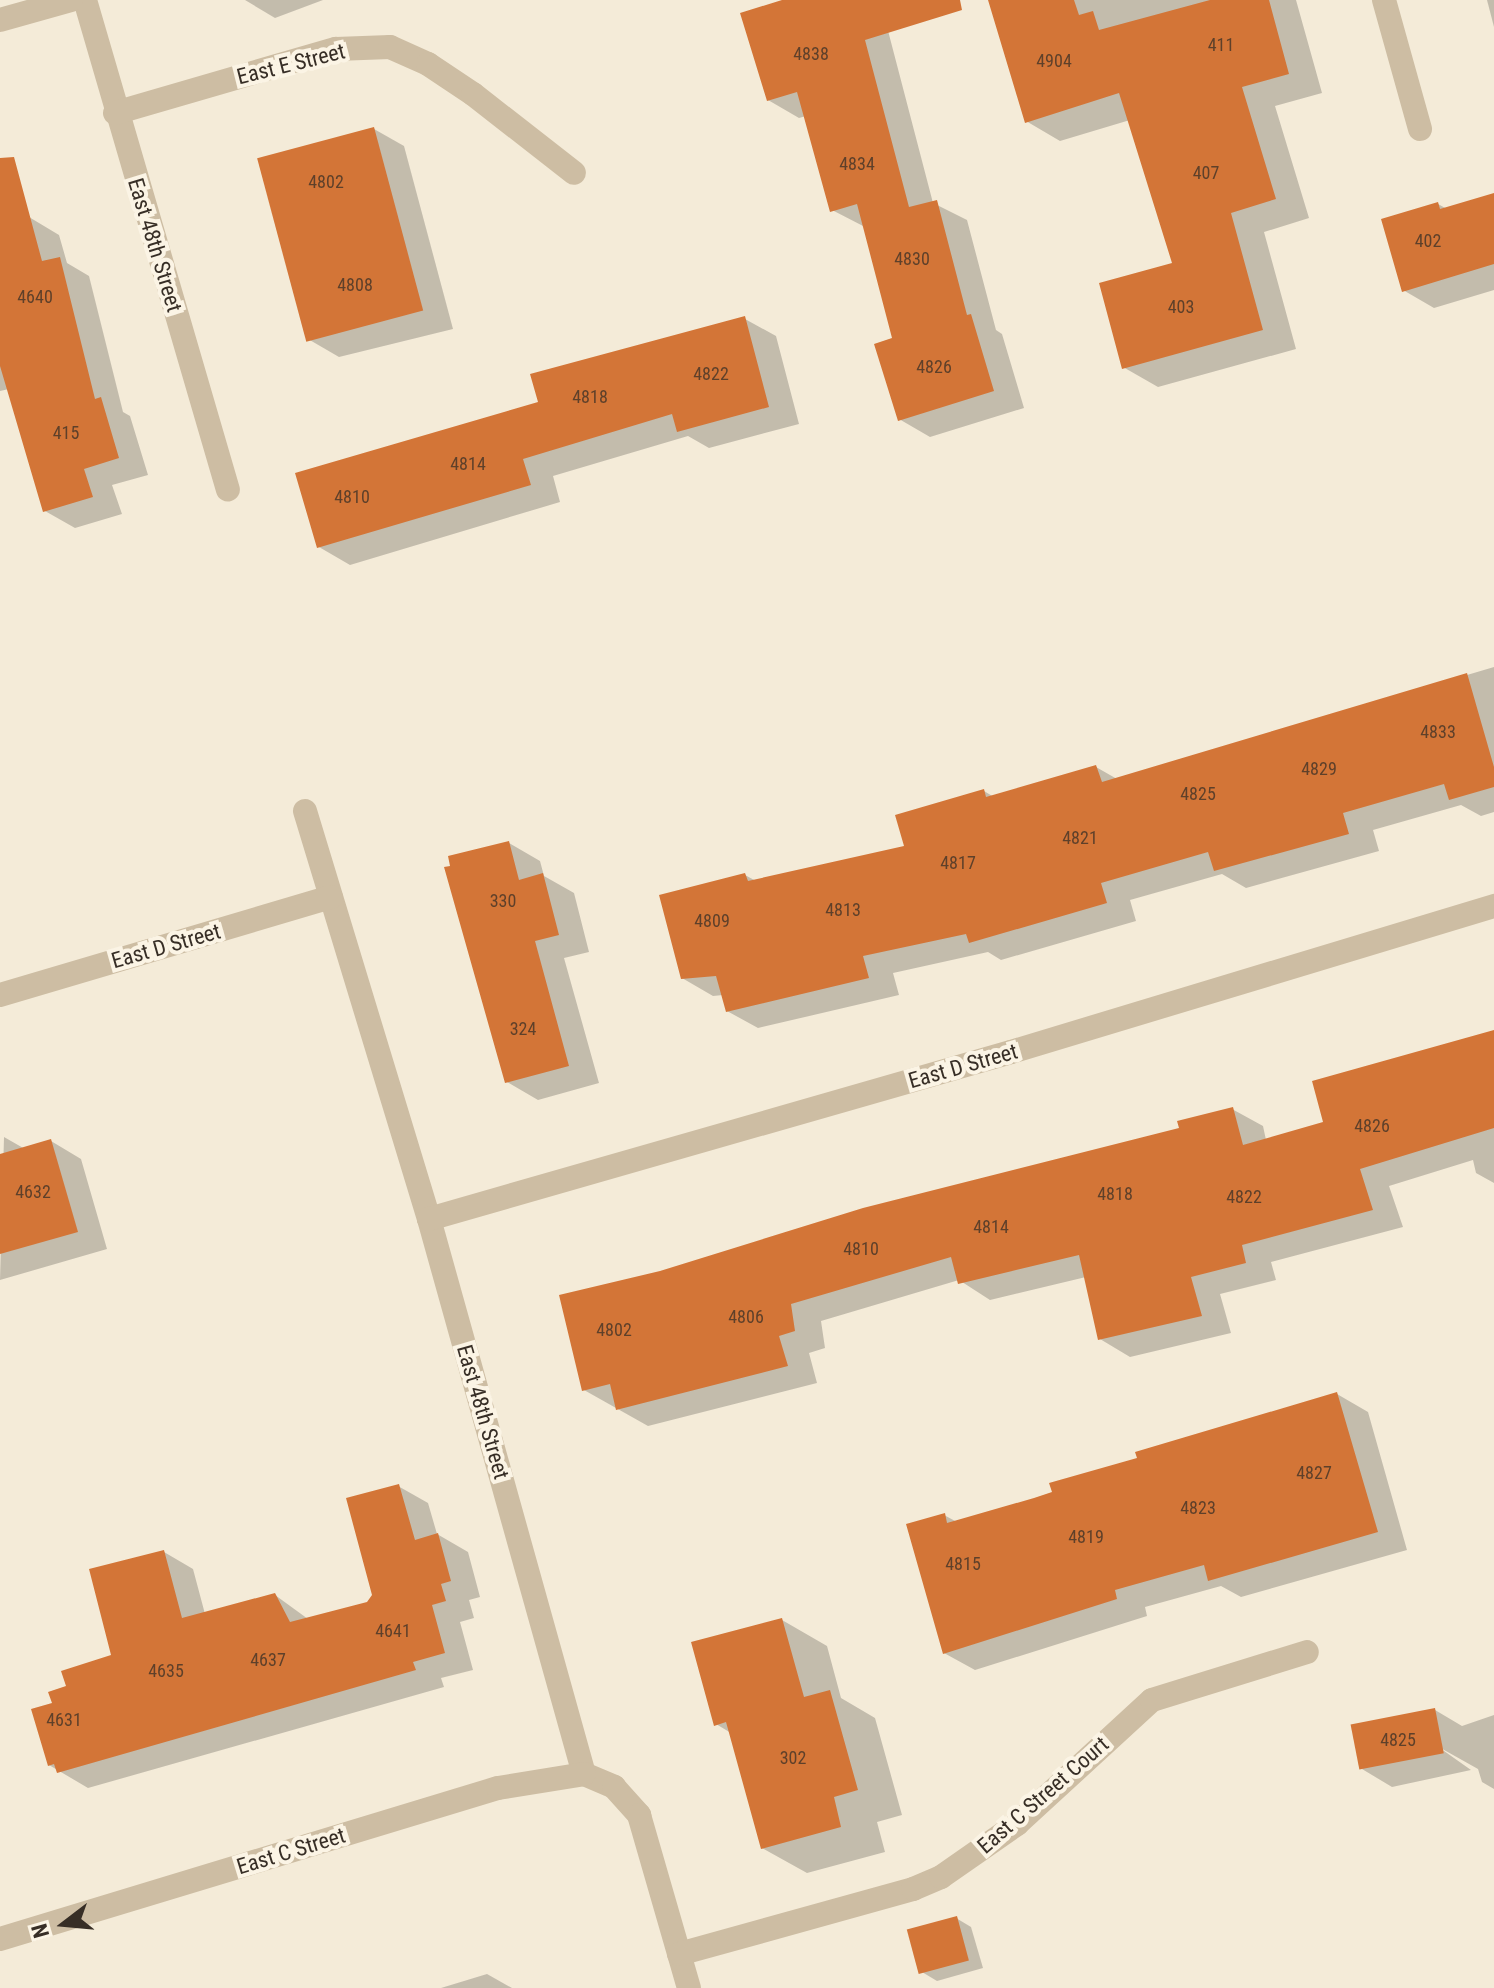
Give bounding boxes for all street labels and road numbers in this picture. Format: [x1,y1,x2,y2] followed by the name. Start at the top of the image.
[234,38,348,90] street label: East E Street
[122,175,188,315] street label: East 48th Street
[108,918,224,974] street label: East D Street
[905,1038,1021,1094] street label: East D Street
[451,1342,515,1482] street label: East 48th Street
[972,1731,1114,1859] street label: East C Street Court
[234,1822,348,1880] street label: East C Street

